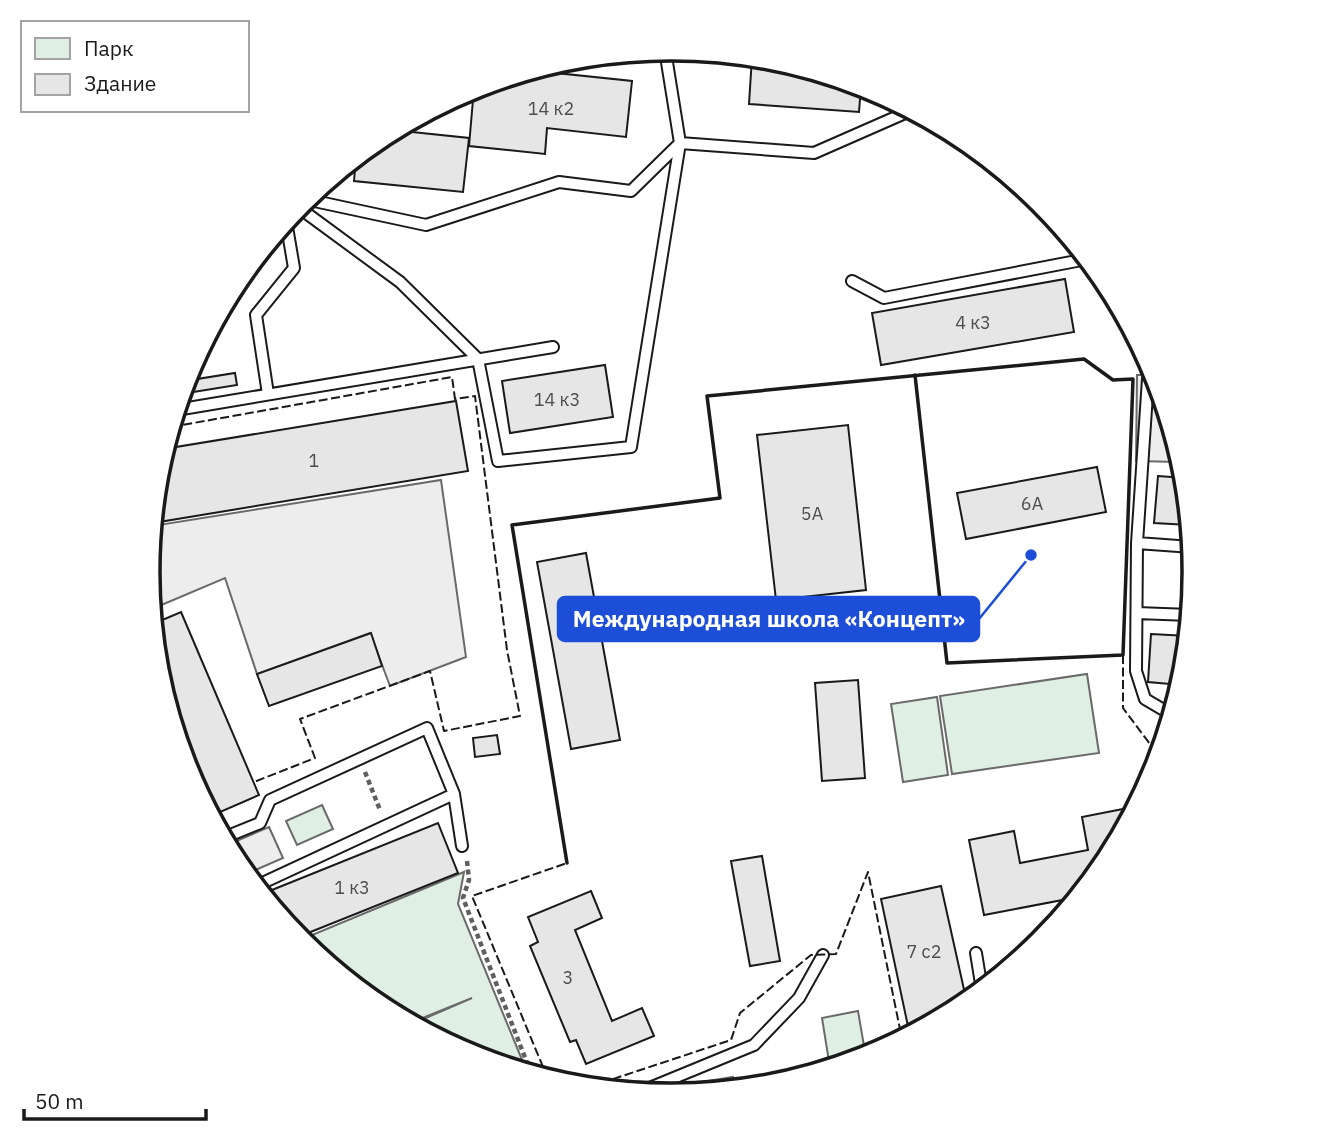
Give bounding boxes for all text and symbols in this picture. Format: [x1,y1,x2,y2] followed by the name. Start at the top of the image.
[21,21,248,112] legend
[84,34,134,62] text: Парк
[84,69,156,97] text: Здание
[528,97,574,120] house number: 14 к2
[955,311,991,334] house number: 4 к3
[534,388,580,411] house number: 14 к3
[309,449,319,472] house number: 1
[1021,492,1044,515] house number: 6А
[801,502,824,525] house number: 5А
[558,597,979,641] callout: Международная школа «Концепт»
[573,603,965,633] text: Международная школа «Концепт»
[334,876,370,899] house number: 1 к3
[907,940,941,963] house number: 7 с2
[563,966,573,989] house number: 3
[24,1078,206,1122] scale bar
[35,1087,84,1115] text: 50 m

